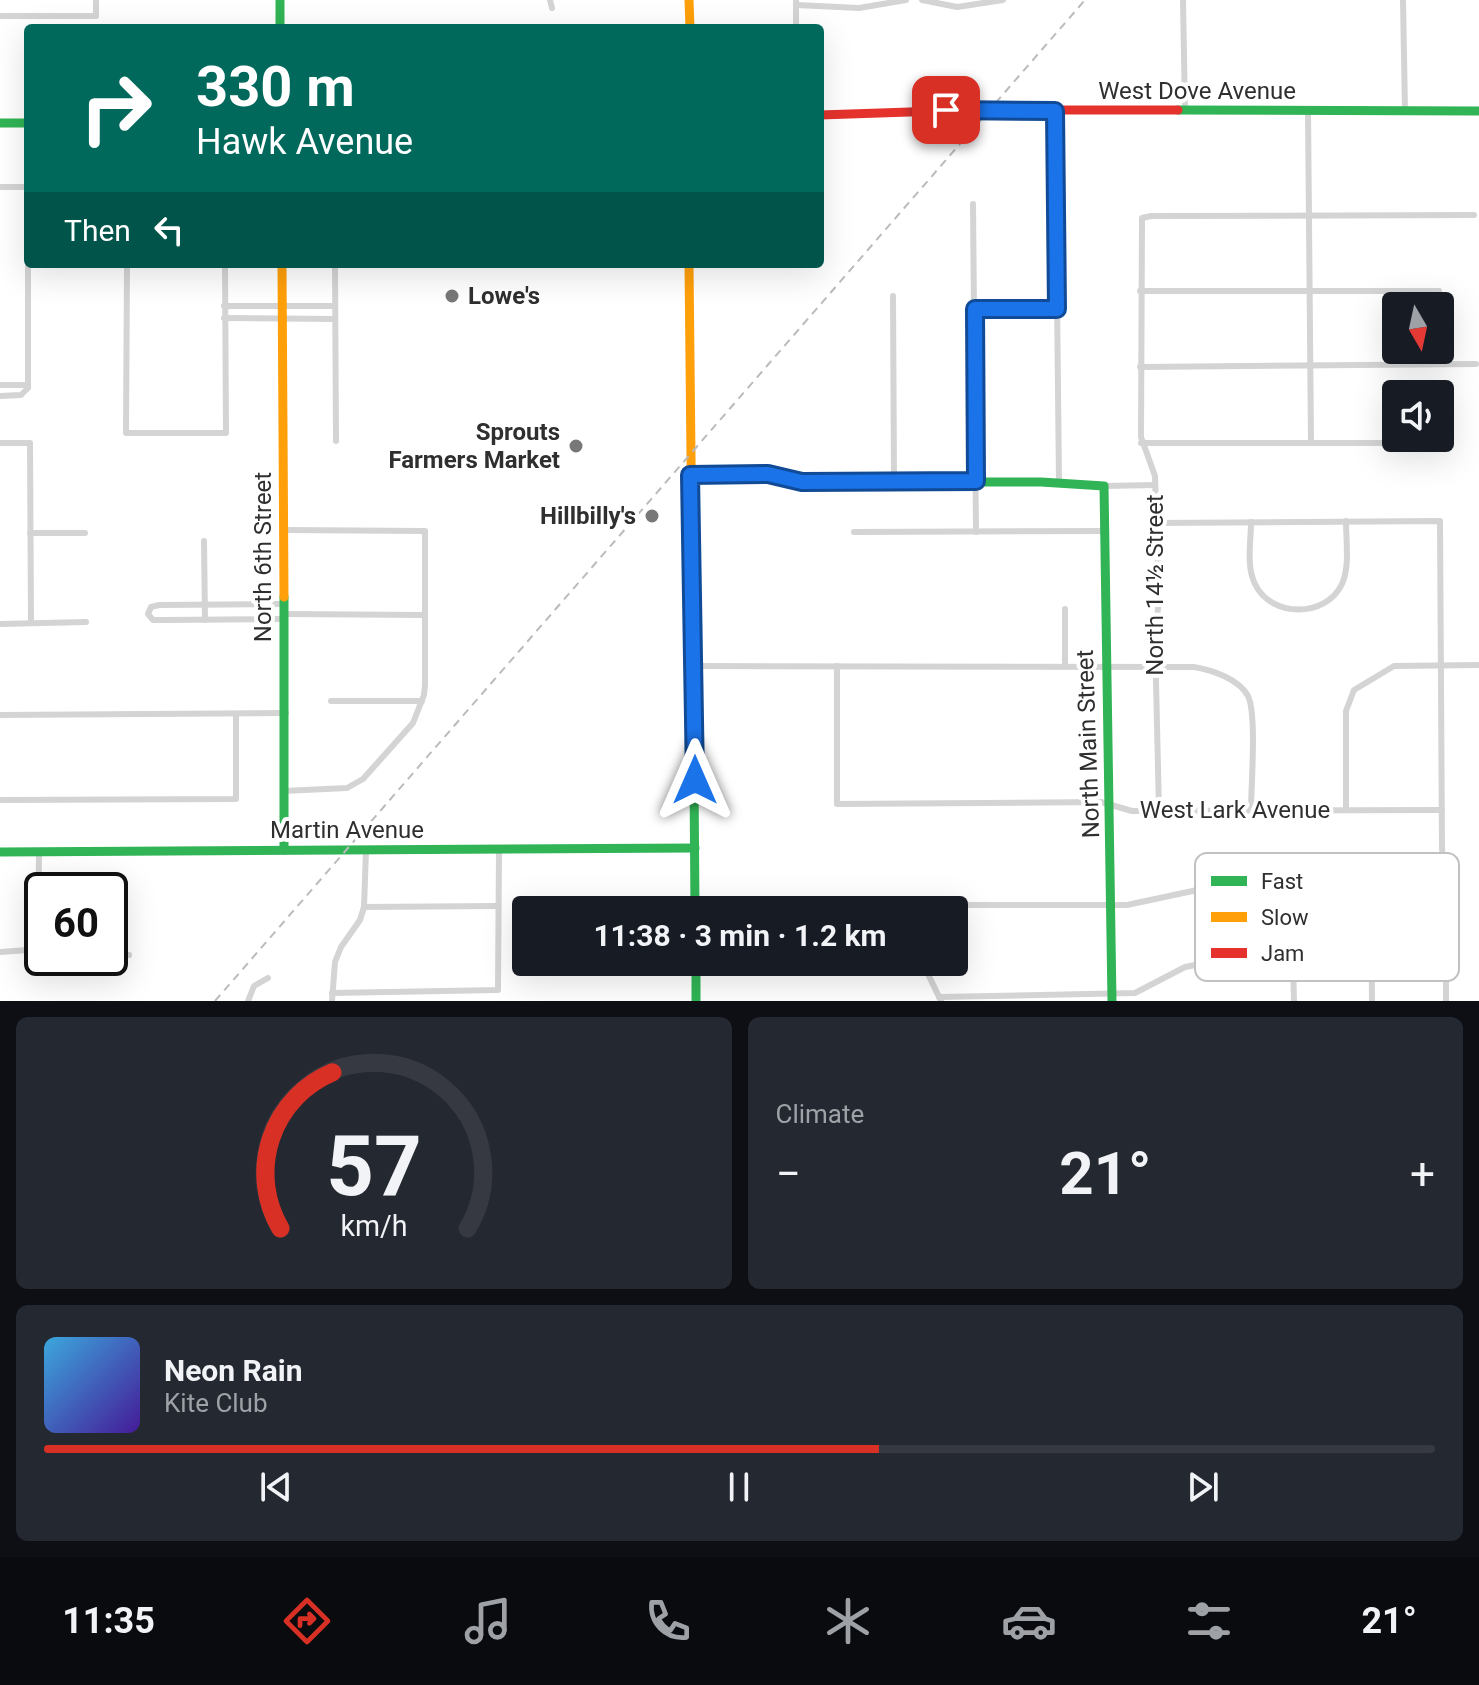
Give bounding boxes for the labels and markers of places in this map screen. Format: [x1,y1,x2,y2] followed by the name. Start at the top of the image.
[912,76,980,144] pin
[468,282,540,310] place label: Lowe's
[443,287,461,305] marker: Lowe's
[388,418,560,474] place label: Sprouts Farmers Market
[567,437,585,455] marker: Sprouts Farmers Market
[540,502,636,530] place label: Hillbilly's
[643,507,661,525] marker: Hillbilly's

